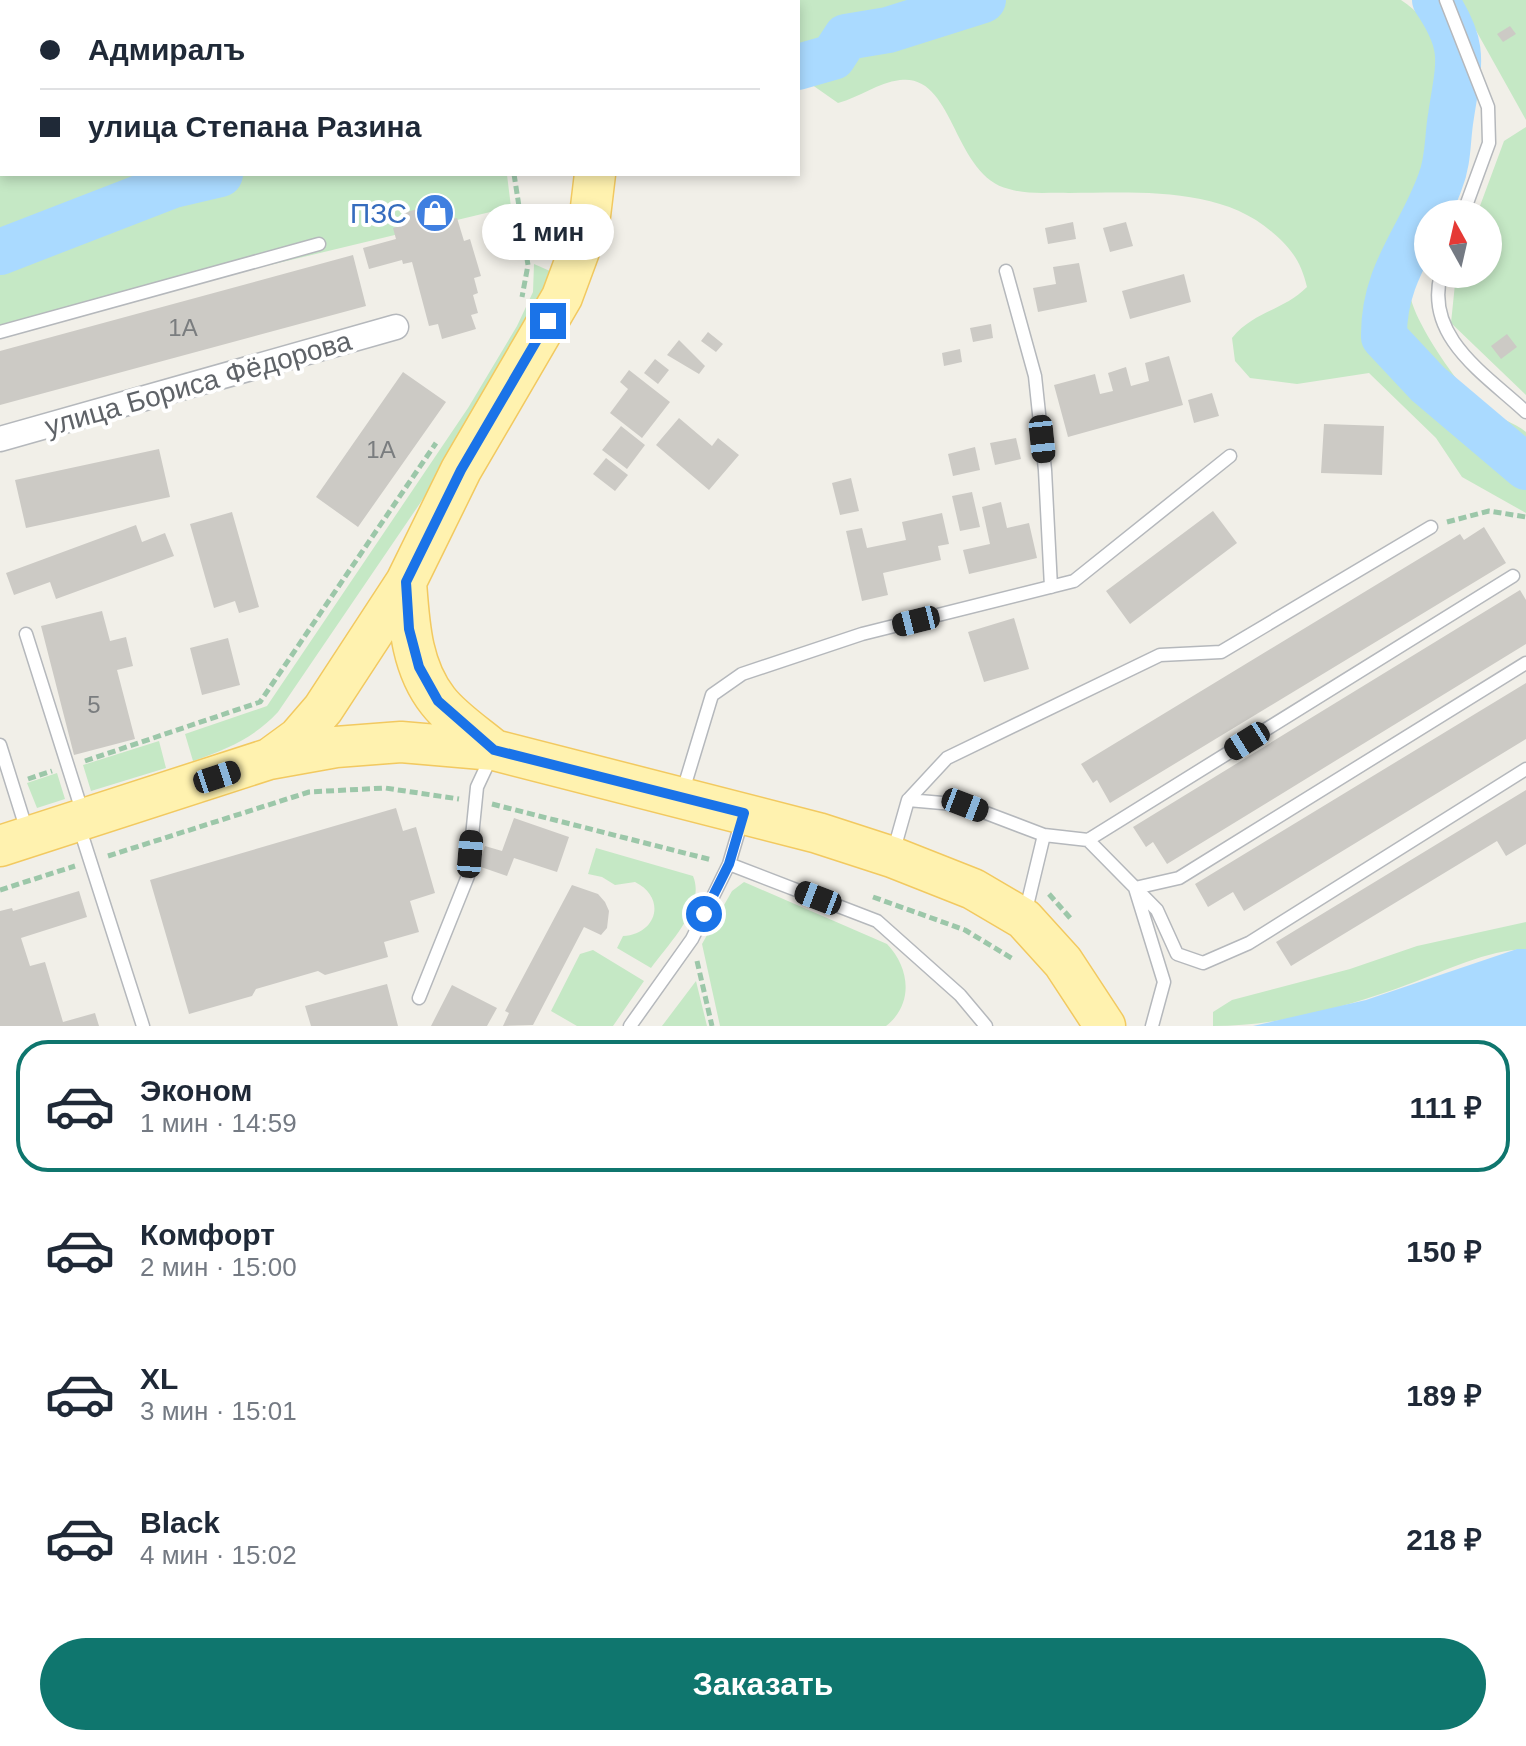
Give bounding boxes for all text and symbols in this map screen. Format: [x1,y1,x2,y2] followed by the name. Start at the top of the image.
[88,33,245,66] text: Адмиралъ
[88,110,421,143] text: улица Степана Разина
[414,192,456,234] shop icon: ПЗС
[350,198,407,229] place label: ПЗС
[1414,200,1502,288] north arrow
[1414,200,1502,288] map controls
[482,205,614,261] callout: 1 мин
[512,217,584,247] text: 1 мин
[530,303,566,339] route end
[168,314,198,341] house number: 1А
[41,325,355,442] street label: улица Бориса Фёдорова
[1028,414,1056,464] car
[366,436,396,463] house number: 1А
[890,604,942,638] car
[87,691,101,718] house number: 5
[1220,718,1274,764] car
[190,758,244,796] car
[938,785,992,825] car
[456,829,484,879] car
[791,878,845,918] car
[686,896,722,932] route start
[44,1070,116,1142] icon: car
[140,1074,253,1107] text: Эконом
[1409,1091,1482,1124] text: 111 ₽
[140,1108,297,1138] text: 1 мин · 14:59
[44,1214,116,1286] icon: car
[140,1218,275,1251] text: Комфорт
[1406,1235,1482,1268] text: 150 ₽
[140,1252,297,1282] text: 2 мин · 15:00
[44,1358,116,1430] icon: car
[140,1362,178,1395] text: XL
[1406,1379,1482,1412] text: 189 ₽
[140,1396,297,1426] text: 3 мин · 15:01
[44,1502,116,1574] icon: car
[140,1506,220,1539] text: Black
[1406,1523,1482,1556] text: 218 ₽
[140,1540,297,1570] text: 4 мин · 15:02
[40,1638,1486,1730] button: Заказать

